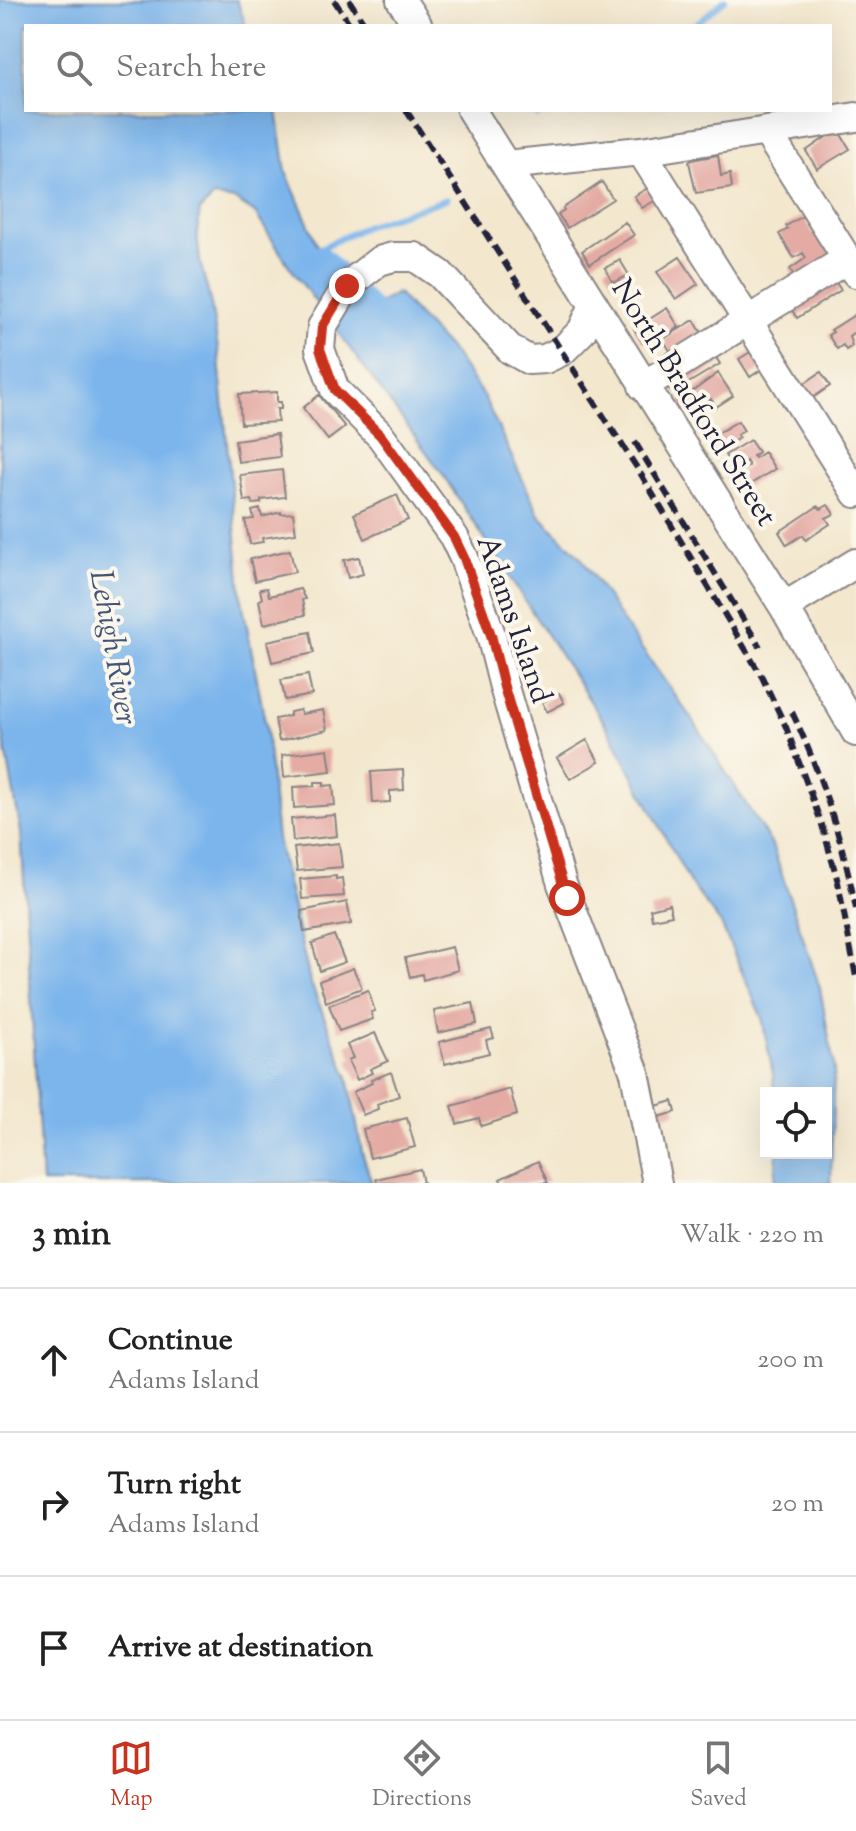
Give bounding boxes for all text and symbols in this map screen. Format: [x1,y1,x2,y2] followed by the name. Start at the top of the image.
[24,24,832,112] search box
[52,46,96,90] icon: search
[116,47,266,90] text: Search here
[329,268,365,304] route end
[599,271,786,535] street label: North Bradford Street
[464,530,561,710] street label: Adams Island
[76,566,148,729] water label: Lehigh River
[549,880,585,916] route start
[760,1087,832,1159] map controls
[760,1087,832,1159] button: locate
[32,1211,111,1260] text: 3 min
[680,1217,824,1254] text: Walk · 220 m
[108,1320,233,1363] text: Continue
[32,1338,76,1382] icon: ahead
[757,1342,824,1379] text: 200 m
[108,1363,260,1400] text: Adams Island
[108,1464,241,1507] text: Turn right
[32,1482,76,1526] icon: right
[771,1486,824,1523] text: 20 m
[108,1507,260,1544] text: Adams Island
[32,1626,76,1670] icon: arrive
[108,1627,373,1670] text: Arrive at destination
[109,1736,153,1816] tab: Map
[372,1736,471,1816] tab: Directions
[690,1736,747,1816] tab: Saved

